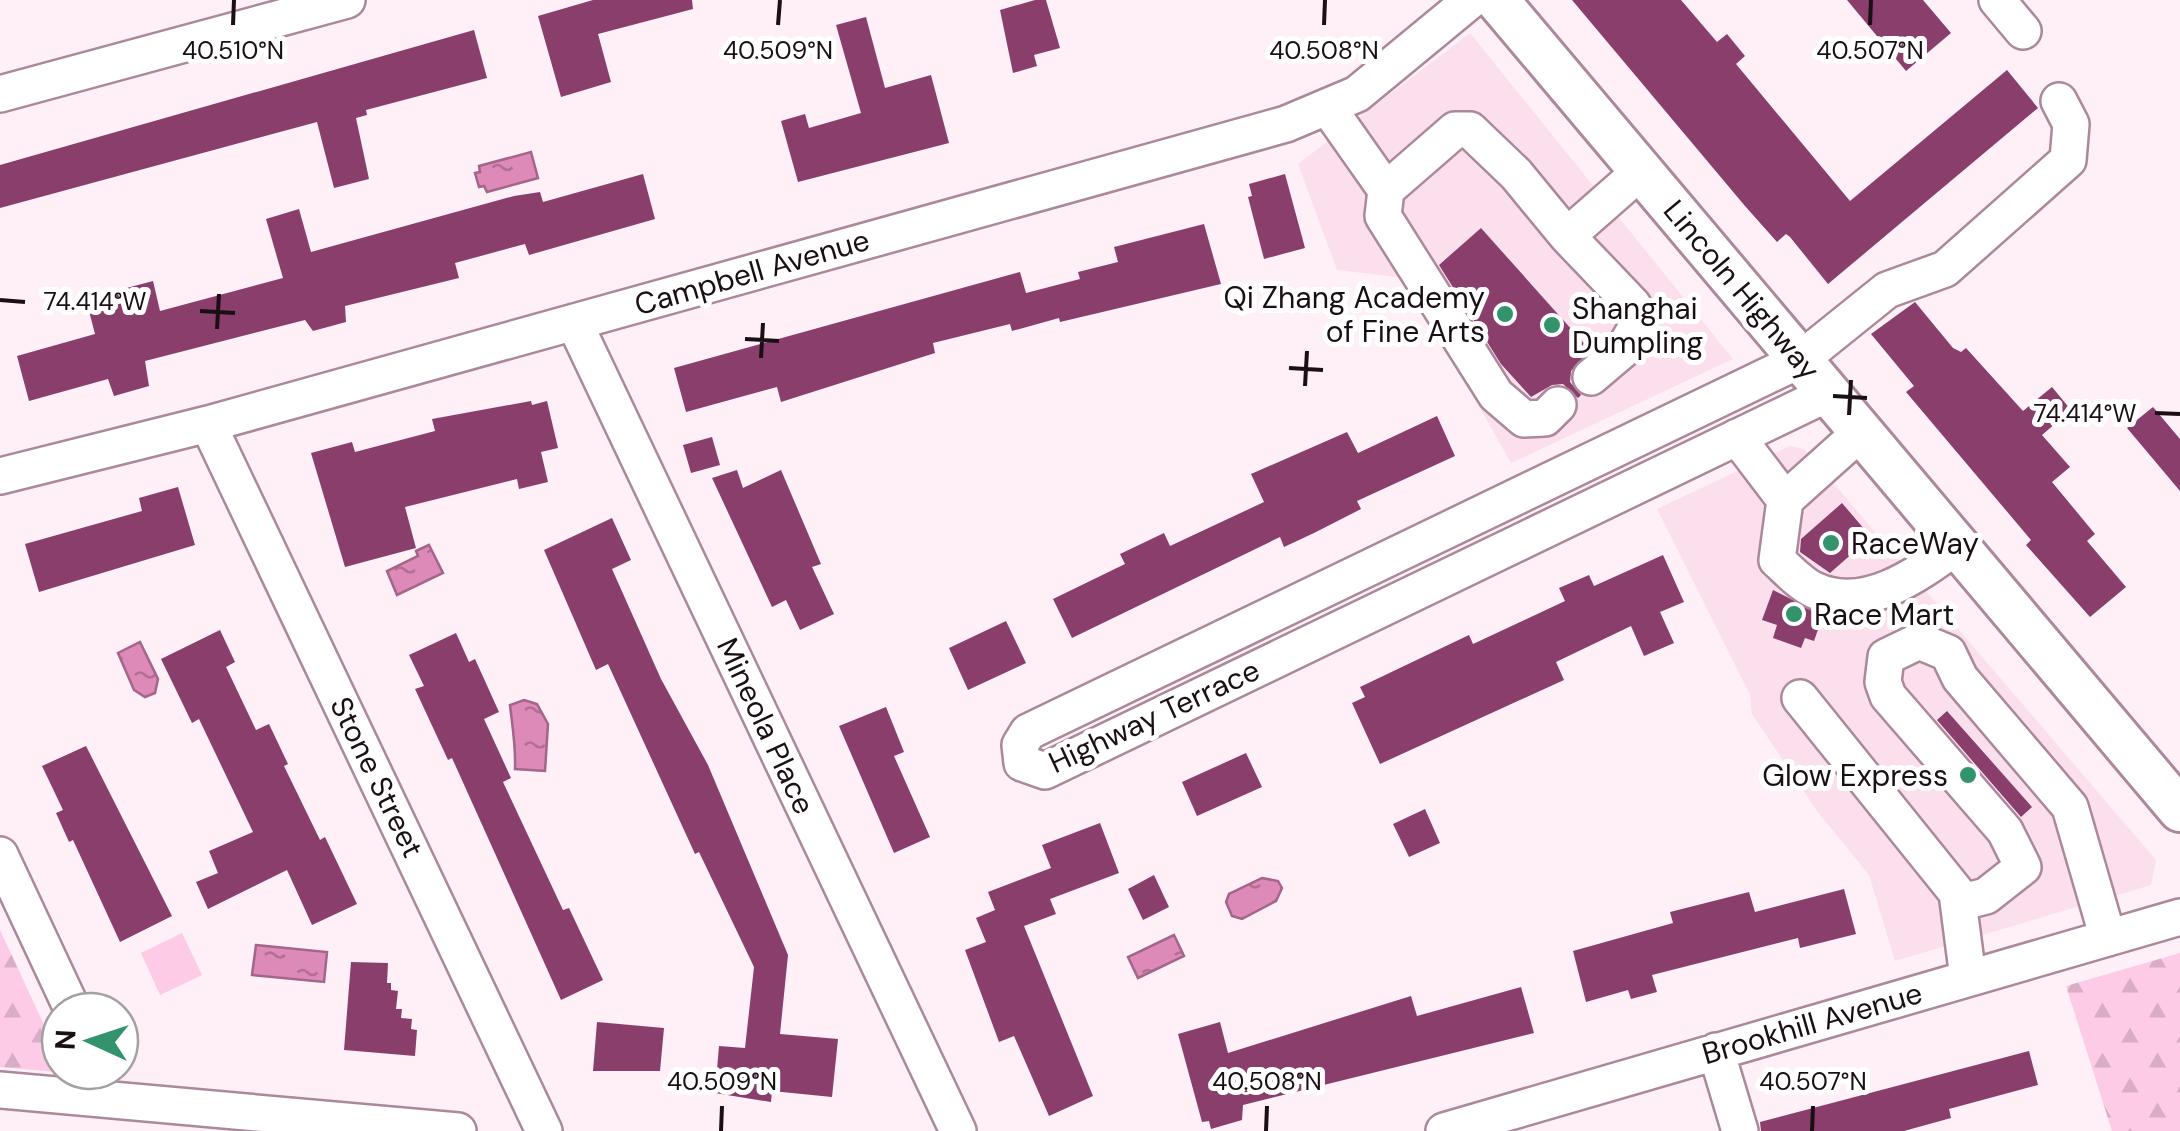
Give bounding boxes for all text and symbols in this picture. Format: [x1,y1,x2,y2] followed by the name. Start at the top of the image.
[182,34,284,67] text: 40.510°N
[723,34,833,67] text: 40.509°N
[1269,34,1379,67] text: 40.508°N
[1816,34,1924,67] text: 40.507°N
[1655,192,1829,388] street label: Lincoln Highway
[630,220,874,324] street label: Campbell Avenue
[1223,278,1485,351] place label: Qi Zhang Academy of Fine Arts
[44,285,146,318] text: 74.414°W
[1572,289,1703,362] place label: Shanghai Dumpling
[1494,303,1516,325] marker: Qi Zhang Academy of Fine Arts
[1541,314,1563,336] marker: Shanghai Dumpling
[2034,397,2136,430] text: 74.414°W
[1851,524,1979,563] place label: RaceWay
[1820,532,1842,554] marker: RaceWay
[1814,595,1954,634] place label: Race Mart
[1783,603,1805,625] marker: Race Mart
[708,632,824,820] street label: Mineola Place
[1042,650,1266,782] street label: Highway Terrace
[321,690,433,864] street label: Stone Street
[1762,756,1948,795] place label: Glow Express
[1957,764,1979,786] marker: Glow Express
[1697,973,1927,1073] street label: Brookhill Avenue
[40,991,140,1091] north arrow
[47,1029,85,1051] text: N
[667,1065,777,1098] text: 40.509°N
[1212,1065,1322,1098] text: 40.508°N
[1759,1065,1867,1098] text: 40.507°N

